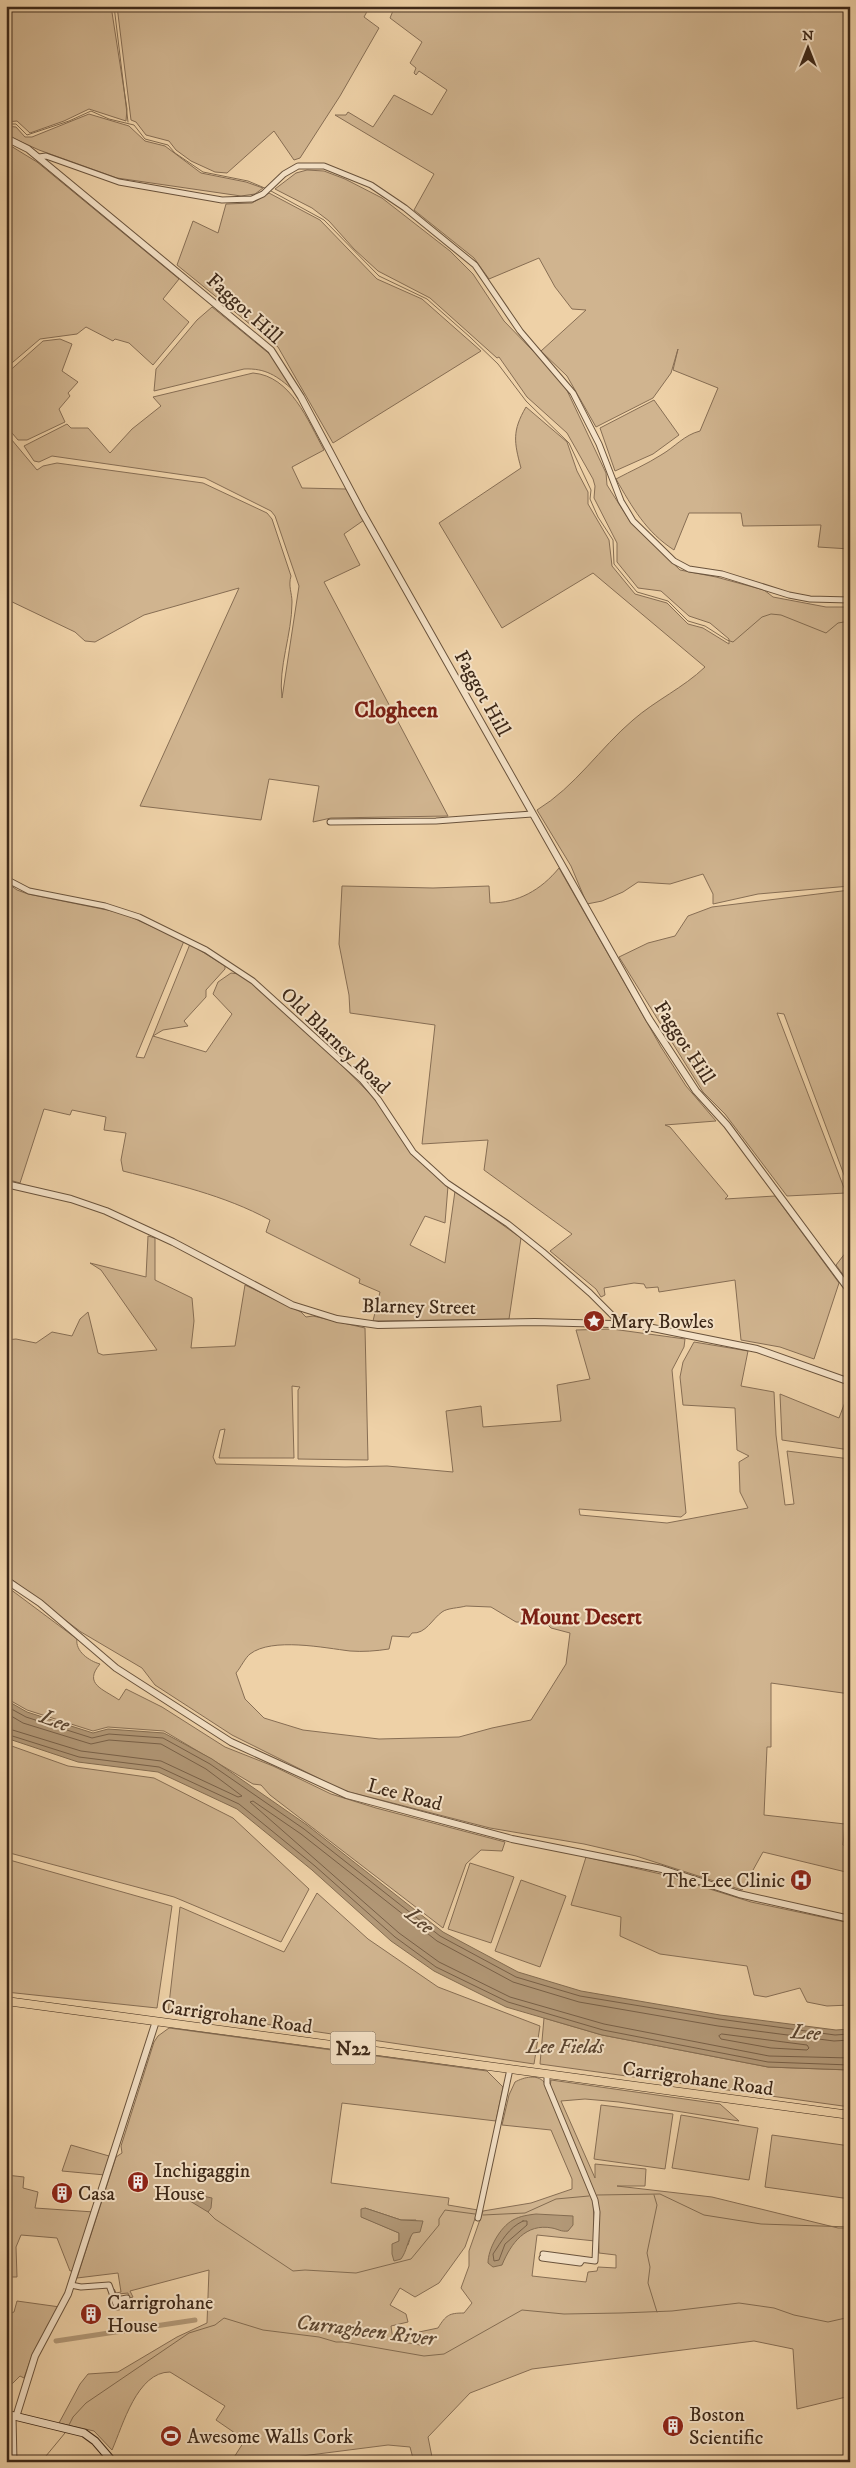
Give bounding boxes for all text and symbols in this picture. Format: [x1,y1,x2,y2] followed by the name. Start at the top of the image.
[784,22,834,72] north arrow
[802,27,814,45] text: N
[201,268,287,350] street label: Faggot Hill
[448,647,515,741] street label: Faggot Hill
[354,697,438,724] district label: Clogheen
[275,983,395,1100] street label: Old Blarney Road
[648,997,720,1089] street label: Faggot Hill
[362,1294,476,1321] street label: Blarney Street
[582,1309,606,1333] place icon: Mary Bowles
[610,1310,714,1335] place label: Mary Bowles
[520,1604,642,1631] district label: Mount Desert
[35,1703,74,1738] water label: Lee
[364,1773,445,1817] street label: Lee Road
[789,1868,813,1892] hospital icon: The Lee Clinic
[663,1869,785,1894] place label: The Lee Clinic
[399,1901,440,1941] water label: Lee
[160,1995,314,2040] street label: Carrigrohane Road
[789,2019,822,2047] water label: Lee
[330,2032,376,2064] road number: N22
[525,2035,605,2060] park label: Lee Fields
[621,2057,775,2102] street label: Carrigrohane Road
[154,2159,251,2207] place label: Inchigaggin House
[126,2170,150,2194] building icon: Inchigaggin House
[50,2181,74,2205] building icon: Casa
[78,2182,115,2207] place label: Casa
[107,2291,213,2339] place label: Carrigrohane House
[79,2302,103,2326] building icon: Carrigrohane House
[295,2310,439,2353] water label: Curragheen River
[689,2403,764,2451] place label: Boston Scientific
[661,2414,685,2438] building icon: Boston Scientific
[159,2424,183,2448] sports icon: Awesome Walls Cork
[187,2425,353,2450] place label: Awesome Walls Cork

